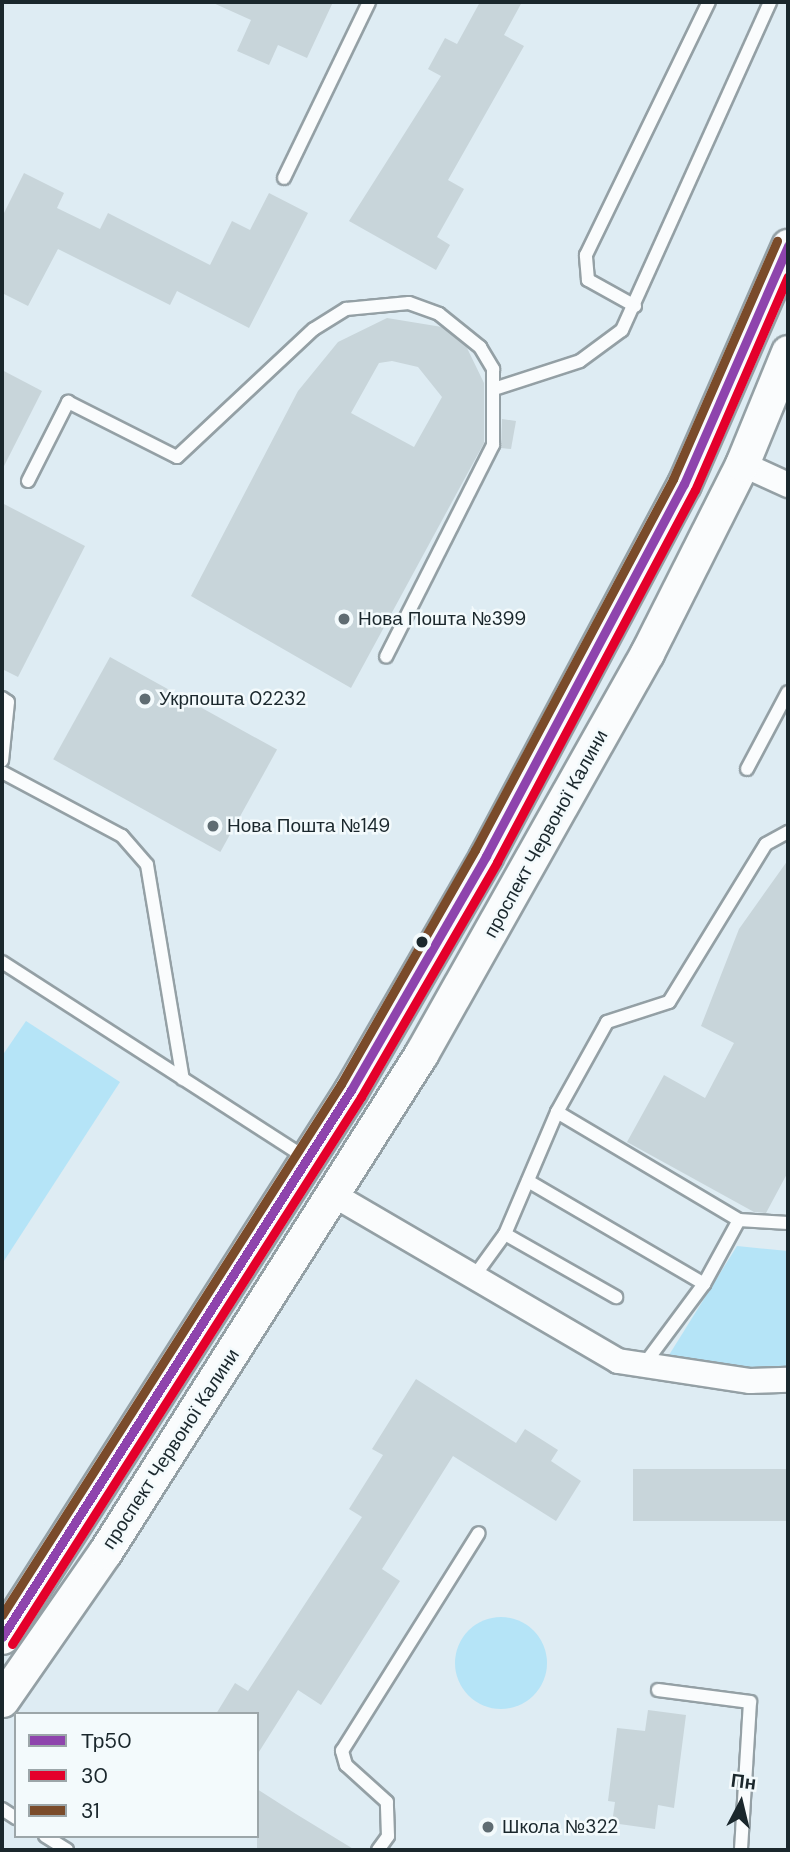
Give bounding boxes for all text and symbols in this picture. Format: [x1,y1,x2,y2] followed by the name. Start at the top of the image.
[358,608,526,630] place label: Нова Пошта №399
[336,611,352,627] marker: Нова Пошта №399
[159,688,306,710] place label: Укрпошта 02232
[137,691,153,707] marker: Укрпошта 02232
[479,726,613,942] street label: проспект Червоної Калини
[227,815,390,837] place label: Нова Пошта №149
[205,818,221,834] marker: Нова Пошта №149
[415,935,429,949] unlabelled marker
[98,1345,244,1553] street label: проспект Червоної Калини
[14,1712,259,1838] legend
[81,1727,132,1755] text: Тр50
[81,1762,108,1790] text: 30
[706,1768,776,1838] north arrow
[730,1768,758,1796] text: Пн
[81,1797,100,1825] text: 31
[502,1816,618,1838] place label: Школа №322
[480,1819,496,1835] marker: Школа №322

